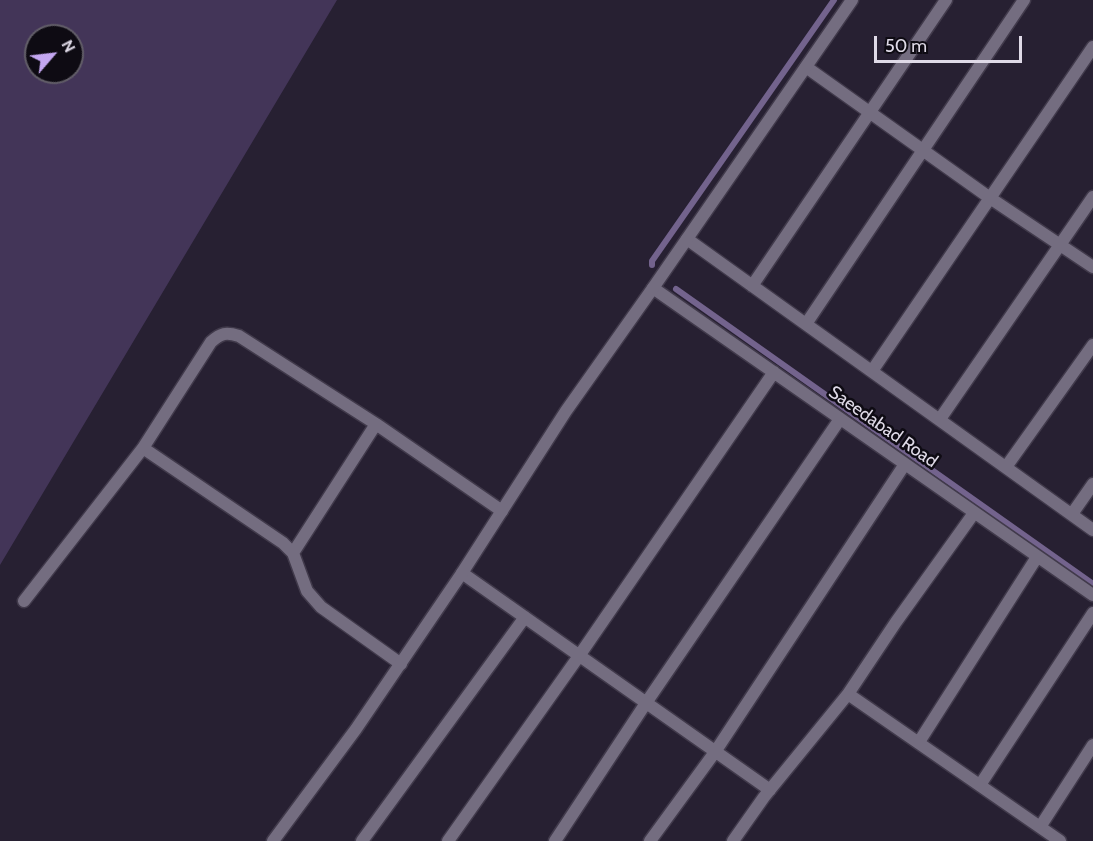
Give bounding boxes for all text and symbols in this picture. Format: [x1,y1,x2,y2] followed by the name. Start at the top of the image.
[24,24,84,84] north arrow
[877,24,1026,62] scale bar
[885,35,927,57] text: 50 m
[58,37,80,56] text: N
[824,381,942,473] street label: Saeedabad Road

